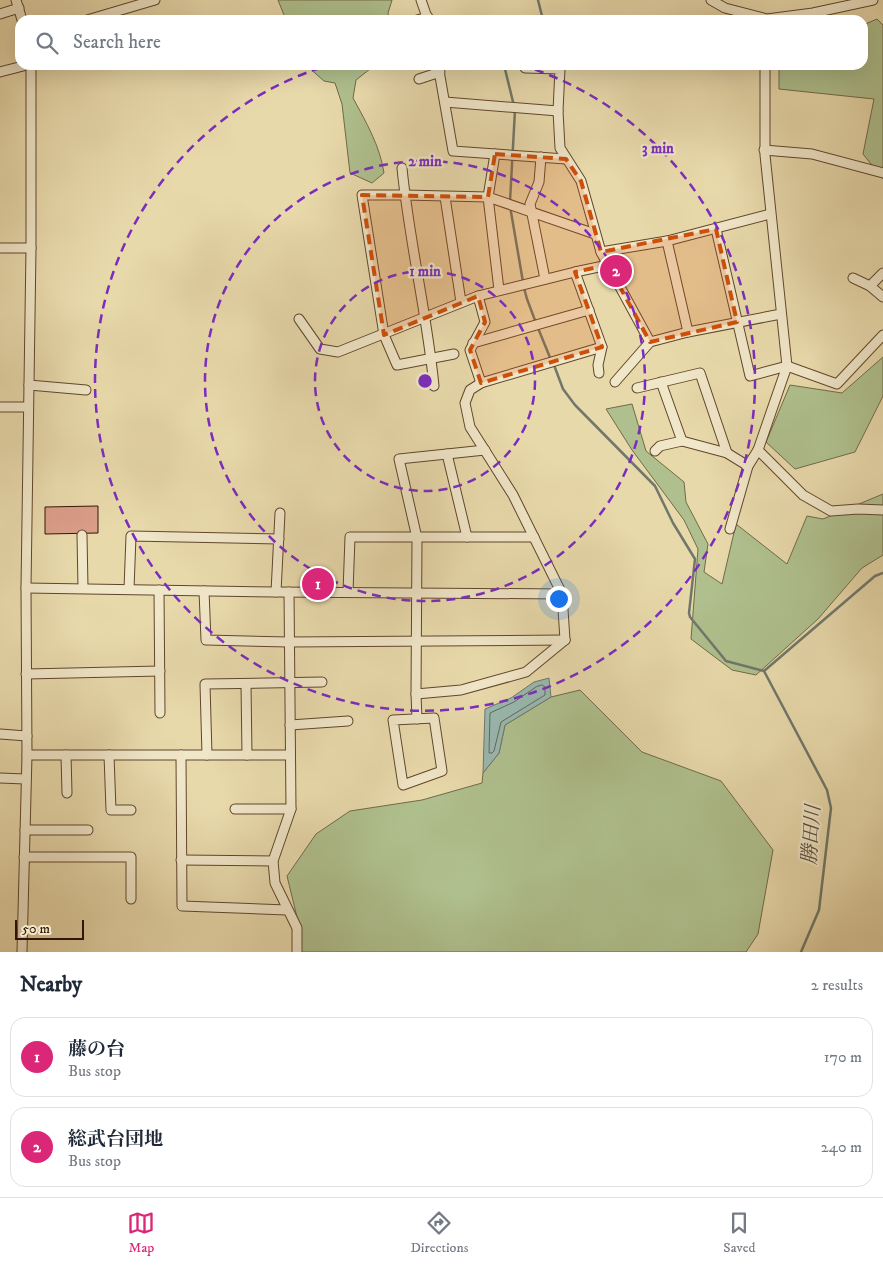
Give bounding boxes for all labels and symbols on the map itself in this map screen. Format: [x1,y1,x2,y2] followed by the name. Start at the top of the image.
[642,139,674,158] text: 3 min
[408,152,442,171] text: 2 min
[600,252,632,290] pin: 2
[409,262,441,281] text: 1 min
[416,372,434,390] centre of rings
[302,565,334,603] pin: 1
[546,586,572,612] your location
[797,802,827,866] water label: 勝田川
[15,917,84,940] scale bar

